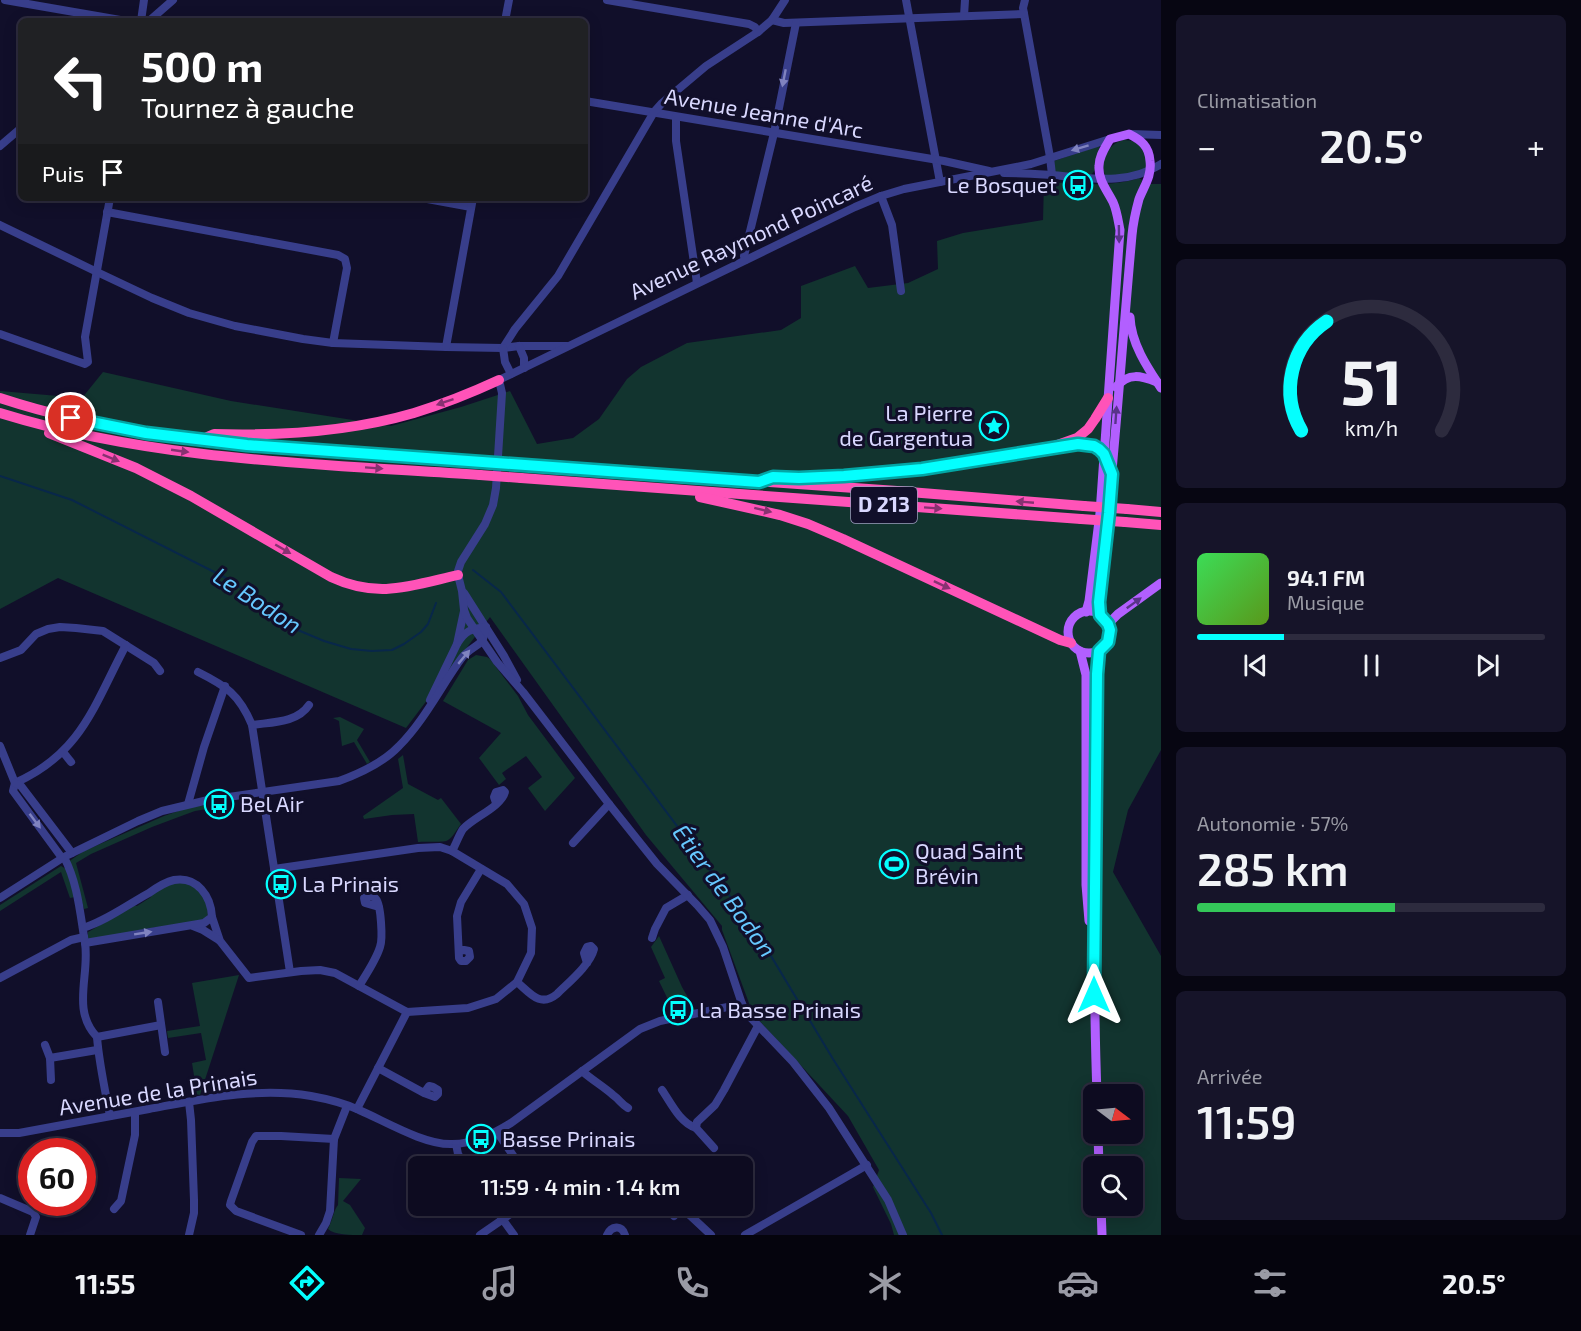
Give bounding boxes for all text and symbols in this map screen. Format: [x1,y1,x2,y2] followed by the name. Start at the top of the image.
[141,40,263,90] text: 500 m
[42,42,120,120] icon: left
[779,69,788,88] one-way arrow
[663,82,866,142] street label: Avenue Jeanne d'Arc
[1197,88,1317,112] text: Climatisation
[141,91,355,123] text: Tournez à gauche
[1319,118,1424,172] text: 20.5°
[1197,126,1216,166] text: −
[1527,126,1545,166] text: +
[1071,144,1089,153] one-way arrow
[96,156,129,189] icon: arrive
[42,160,84,186] text: Puis
[625,168,876,304] street label: Avenue Raymond Poincaré
[1062,169,1094,201] bus stop icon: Le Bosquet
[946,171,1057,197] place label: Le Bosquet
[1114,225,1124,244] one-way arrow
[1340,343,1402,418] text: 51
[45,392,96,443] pin
[436,398,454,408] one-way arrow
[839,399,973,450] place label: La Pierre de Gargentua
[54,401,87,434] icon: arrive
[1111,406,1121,425] one-way arrow
[978,410,1010,442] place icon: La Pierre de Gargentua
[1344,415,1398,440] text: km/h
[170,447,189,456] one-way arrow
[102,454,120,463] one-way arrow
[364,463,383,473] one-way arrow
[851,487,917,523] road number: D 213
[1016,497,1035,506] one-way arrow
[924,504,943,513] one-way arrow
[753,506,772,516] one-way arrow
[275,544,292,554] one-way arrow
[208,560,308,639] water label: Le Bodon
[1287,564,1365,590] text: 94.1 FM
[934,580,951,589] one-way arrow
[1287,590,1365,614] text: Musique
[1126,597,1141,609] one-way arrow
[457,649,470,665] one-way arrow
[1239,649,1272,682] icon: previous
[1355,649,1388,682] icon: pause
[1471,649,1504,682] icon: next
[203,788,235,820] bus stop icon: Bel Air
[240,790,304,816] place label: Bel Air
[1197,811,1349,835] text: Autonomie · 57%
[29,814,41,829] one-way arrow
[667,818,783,962] water label: Étier de Bodon
[915,837,1023,888] place label: Quad Saint Brévin
[1197,841,1349,895] text: 285 km
[878,848,910,880] sports icon: Quad Saint Brévin
[265,868,297,900] bus stop icon: La Prinais
[302,870,399,896] place label: La Prinais
[133,928,152,937] one-way arrow
[1062,963,1126,1027] position arrow
[662,994,694,1026] bus stop icon: La Basse Prinais
[699,996,861,1022] place label: La Basse Prinais
[57,1063,259,1120] street label: Avenue de la Prinais
[1197,1064,1262,1088] text: Arrivée
[1083,1084,1143,1144] north arrow
[1083,1084,1143,1216] map controls
[1197,1094,1297,1148] text: 11:59
[465,1123,497,1155] bus stop icon: Basse Prinais
[502,1125,636,1151] place label: Basse Prinais
[18,1138,96,1216] speed limit sign: 60
[1083,1156,1143,1216] button: search
[481,1173,680,1199] text: 11:59 · 4 min · 1.4 km
[286,1262,328,1304] icon: directions
[479,1262,521,1304] icon: music
[671,1262,713,1304] icon: phone
[864,1262,906,1304] icon: climate
[1057,1262,1099,1304] icon: car
[1249,1262,1291,1304] icon: filters
[75,1267,135,1299] text: 11:55
[1442,1267,1506,1299] text: 20.5°

